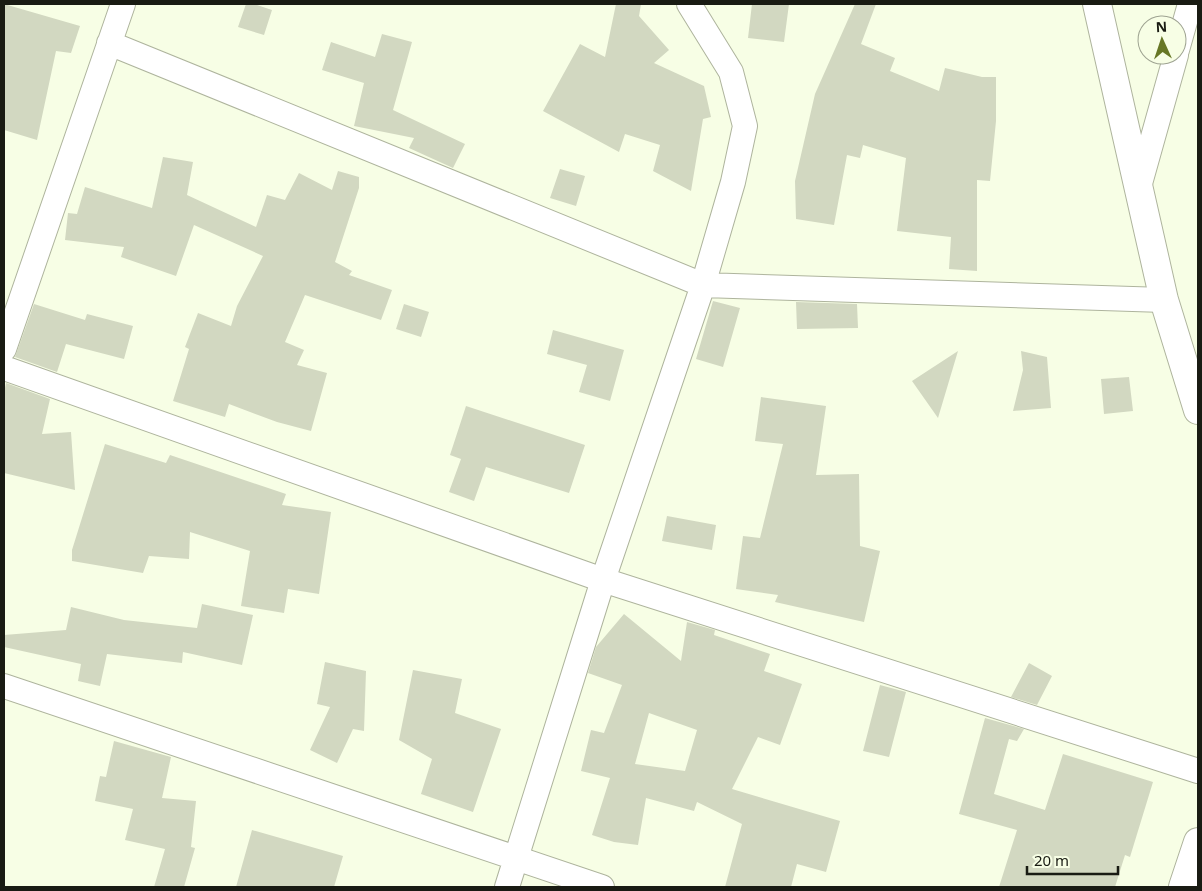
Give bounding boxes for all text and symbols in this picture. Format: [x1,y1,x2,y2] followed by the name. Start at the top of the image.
[1137,15,1187,65] north arrow
[1155,17,1167,36] text: N
[1027,844,1118,876] scale bar
[1034,850,1069,870] text: 20 m

